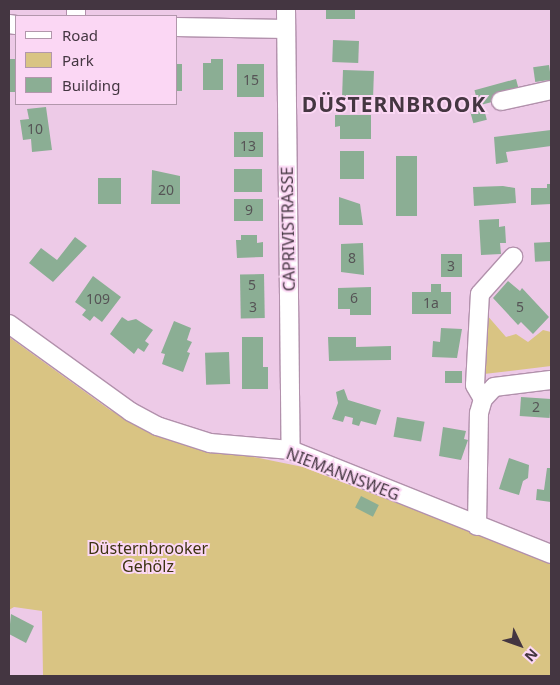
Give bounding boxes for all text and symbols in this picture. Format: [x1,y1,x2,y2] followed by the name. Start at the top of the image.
[15,15,178,105] legend
[62,25,98,45] text: Road
[62,50,94,70] text: Park
[243,72,259,88] house number: 15
[62,75,120,95] text: Building
[300,91,488,117] district label: DÜSTERNBROOK
[27,121,43,137] house number: 10
[240,138,256,154] house number: 13
[277,166,299,292] street label: CAPRIVISTRASSE
[158,182,174,198] house number: 20
[245,202,253,218] house number: 9
[348,250,356,266] house number: 8
[447,258,455,274] house number: 3
[248,277,256,293] house number: 5
[350,290,358,306] house number: 6
[86,291,110,307] house number: 109
[423,295,439,311] house number: 1a
[249,299,257,315] house number: 3
[516,299,524,315] house number: 5
[532,399,540,415] house number: 2
[284,444,402,504] street label: NIEMANNSWEG
[88,538,208,576] park label: Düsternbrooker Gehölz
[495,620,545,670] north arrow
[521,645,542,666] text: N

